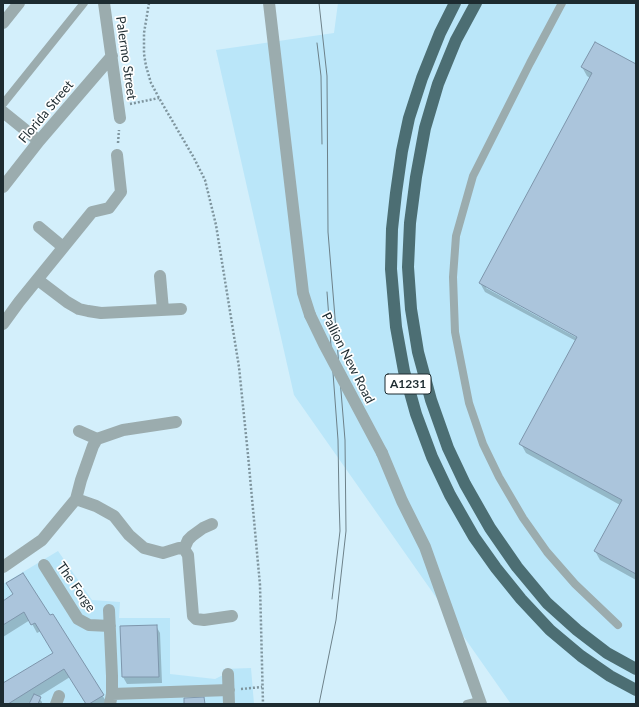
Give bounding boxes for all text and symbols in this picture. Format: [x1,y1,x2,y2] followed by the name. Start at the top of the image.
[112,15,140,101] street label: Palermo Street
[15,78,77,146] street label: Florida Street
[318,310,378,406] street label: Pallion New Road
[385,374,431,394] road number: A1231
[53,559,99,615] street label: The Forge

